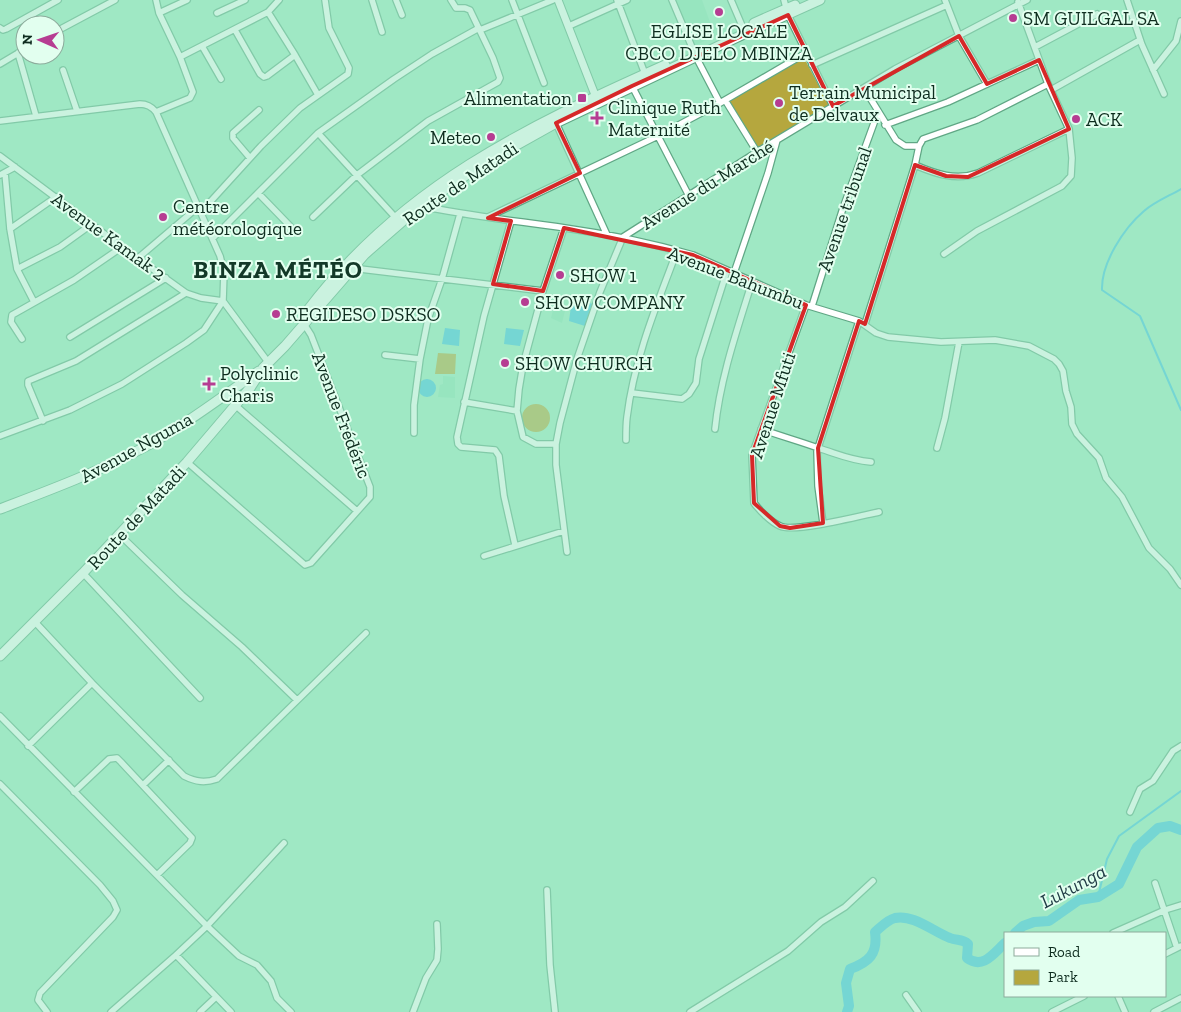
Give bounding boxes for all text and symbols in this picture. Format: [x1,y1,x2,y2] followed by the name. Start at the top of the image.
[713,6,725,18] marker: EGLISE LOCALE CBCO DJELO MBINZA
[1023,7,1160,30] place label: SM GUILGAL SA
[1007,12,1019,24] marker: SM GUILGAL SA
[15,15,65,65] north arrow
[625,20,813,65] place label: EGLISE LOCALE CBCO DJELO MBINZA
[19,34,36,45] text: N
[789,81,936,126] place label: Terrain Municipal de Delvaux
[464,87,572,110] place label: Alimentation
[576,92,588,104] marker: Alimentation
[608,96,721,141] place label: Clinique Ruth Maternité
[773,97,785,109] marker: Terrain Municipal de Delvaux
[1086,108,1123,131] place label: ACK
[590,111,604,125] marker: Clinique Ruth Maternité
[1070,113,1082,125] marker: ACK
[430,126,481,149] place label: Meteo
[485,131,497,143] marker: Meteo
[637,134,778,234] street label: Avenue du Marché
[398,137,522,230] street label: Route de Matadi
[812,144,877,275] street label: Avenue tribunal
[47,187,170,286] street label: Avenue Kamak 2
[173,195,302,240] place label: Centre météorologique
[157,211,169,223] marker: Centre météorologique
[665,241,807,314] street label: Avenue Bahumbu
[193,255,363,284] district label: BINZA MÉTÉO
[570,264,637,287] place label: SHOW 1
[554,269,566,281] marker: SHOW 1
[535,291,685,314] place label: SHOW COMPANY
[519,296,531,308] marker: SHOW COMPANY
[286,303,441,326] place label: REGIDESO DSKSO
[270,308,282,320] marker: REGIDESO DSKSO
[307,349,376,482] street label: Avenue Frédéric
[744,349,800,461] street label: Avenue Mfuti
[515,352,653,375] place label: SHOW CHURCH
[499,357,511,369] marker: SHOW CHURCH
[220,362,299,407] place label: Polyclinic Charis
[202,377,216,391] marker: Polyclinic Charis
[76,407,196,488] street label: Avenue Nguma
[82,461,190,574] street label: Route de Matadi
[1036,859,1110,913] water label: Lukunga
[1004,932,1166,997] legend
[1048,943,1081,961] text: Road
[1048,968,1078,986] text: Park

